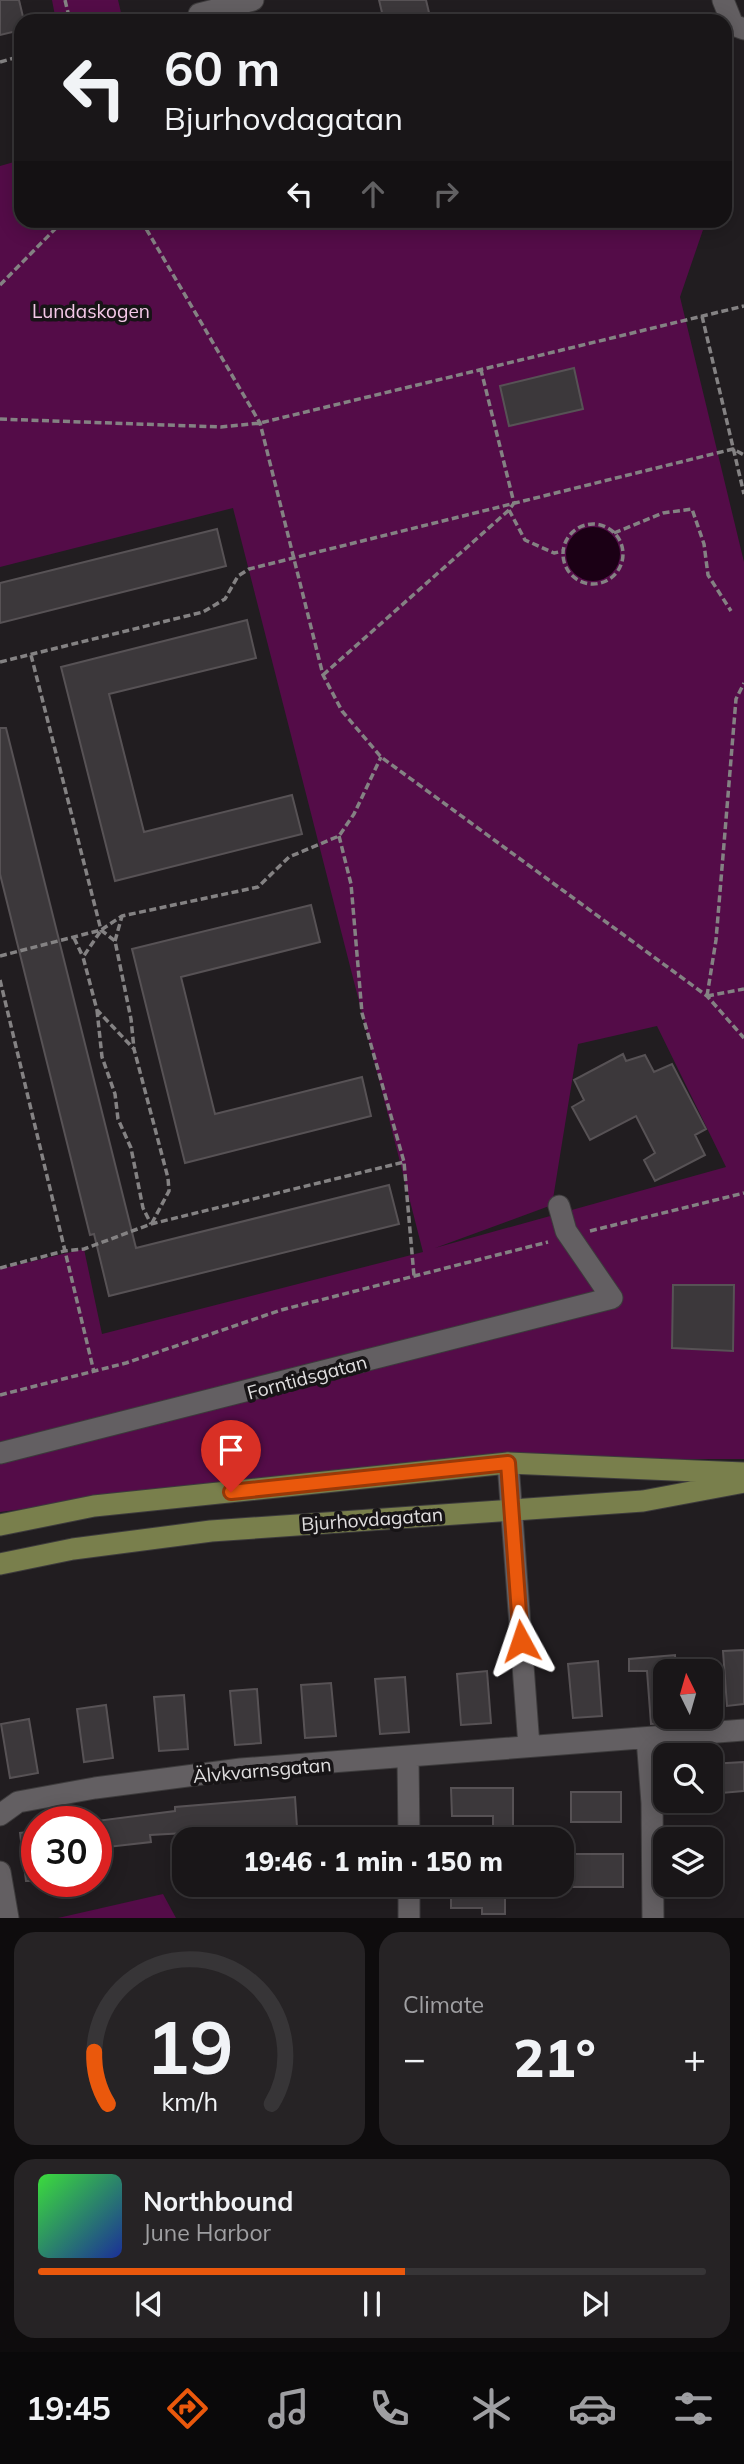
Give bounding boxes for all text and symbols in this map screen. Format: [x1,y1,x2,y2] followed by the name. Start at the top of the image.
[164,37,280,98] text: 60 m
[49,42,140,133] icon: left
[164,98,403,138] text: Bjurhovdagatan
[281,175,319,213] icon: left
[354,175,392,213] icon: ahead
[427,175,465,213] icon: right
[32,299,150,323] park label: Lundaskogen
[244,1349,370,1405] street label: Forntidsgatan
[201,1420,261,1492] pin
[212,1431,250,1469] icon: arrive
[300,1502,444,1536] street label: Bjurhovdagatan
[484,1604,558,1678] position arrow
[653,1659,723,1729] north arrow
[653,1659,723,1897] map controls
[653,1743,723,1813] button: search
[192,1752,332,1788] street label: Älvkvarnsgatan
[21,1806,112,1897] speed limit sign: 30
[653,1827,723,1897] button: layers
[243,1845,503,1878] text: 19:46 · 1 min · 150 m
[403,1990,484,2019] text: Climate
[146,2002,233,2093] text: 19
[513,2025,596,2090] text: 21°
[403,2034,426,2082] text: −
[683,2034,706,2082] text: +
[161,2086,218,2117] text: km/h
[143,2185,293,2218] text: Northbound
[143,2218,271,2247] text: June Harbor
[130,2285,168,2323] icon: previous
[353,2285,391,2323] icon: pause
[576,2285,614,2323] icon: next
[163,2384,212,2433] icon: directions
[264,2384,313,2433] icon: music
[365,2384,414,2433] icon: phone
[467,2384,516,2433] icon: climate
[568,2384,617,2433] icon: car
[669,2384,718,2433] icon: filters
[26,2388,111,2428] text: 19:45

